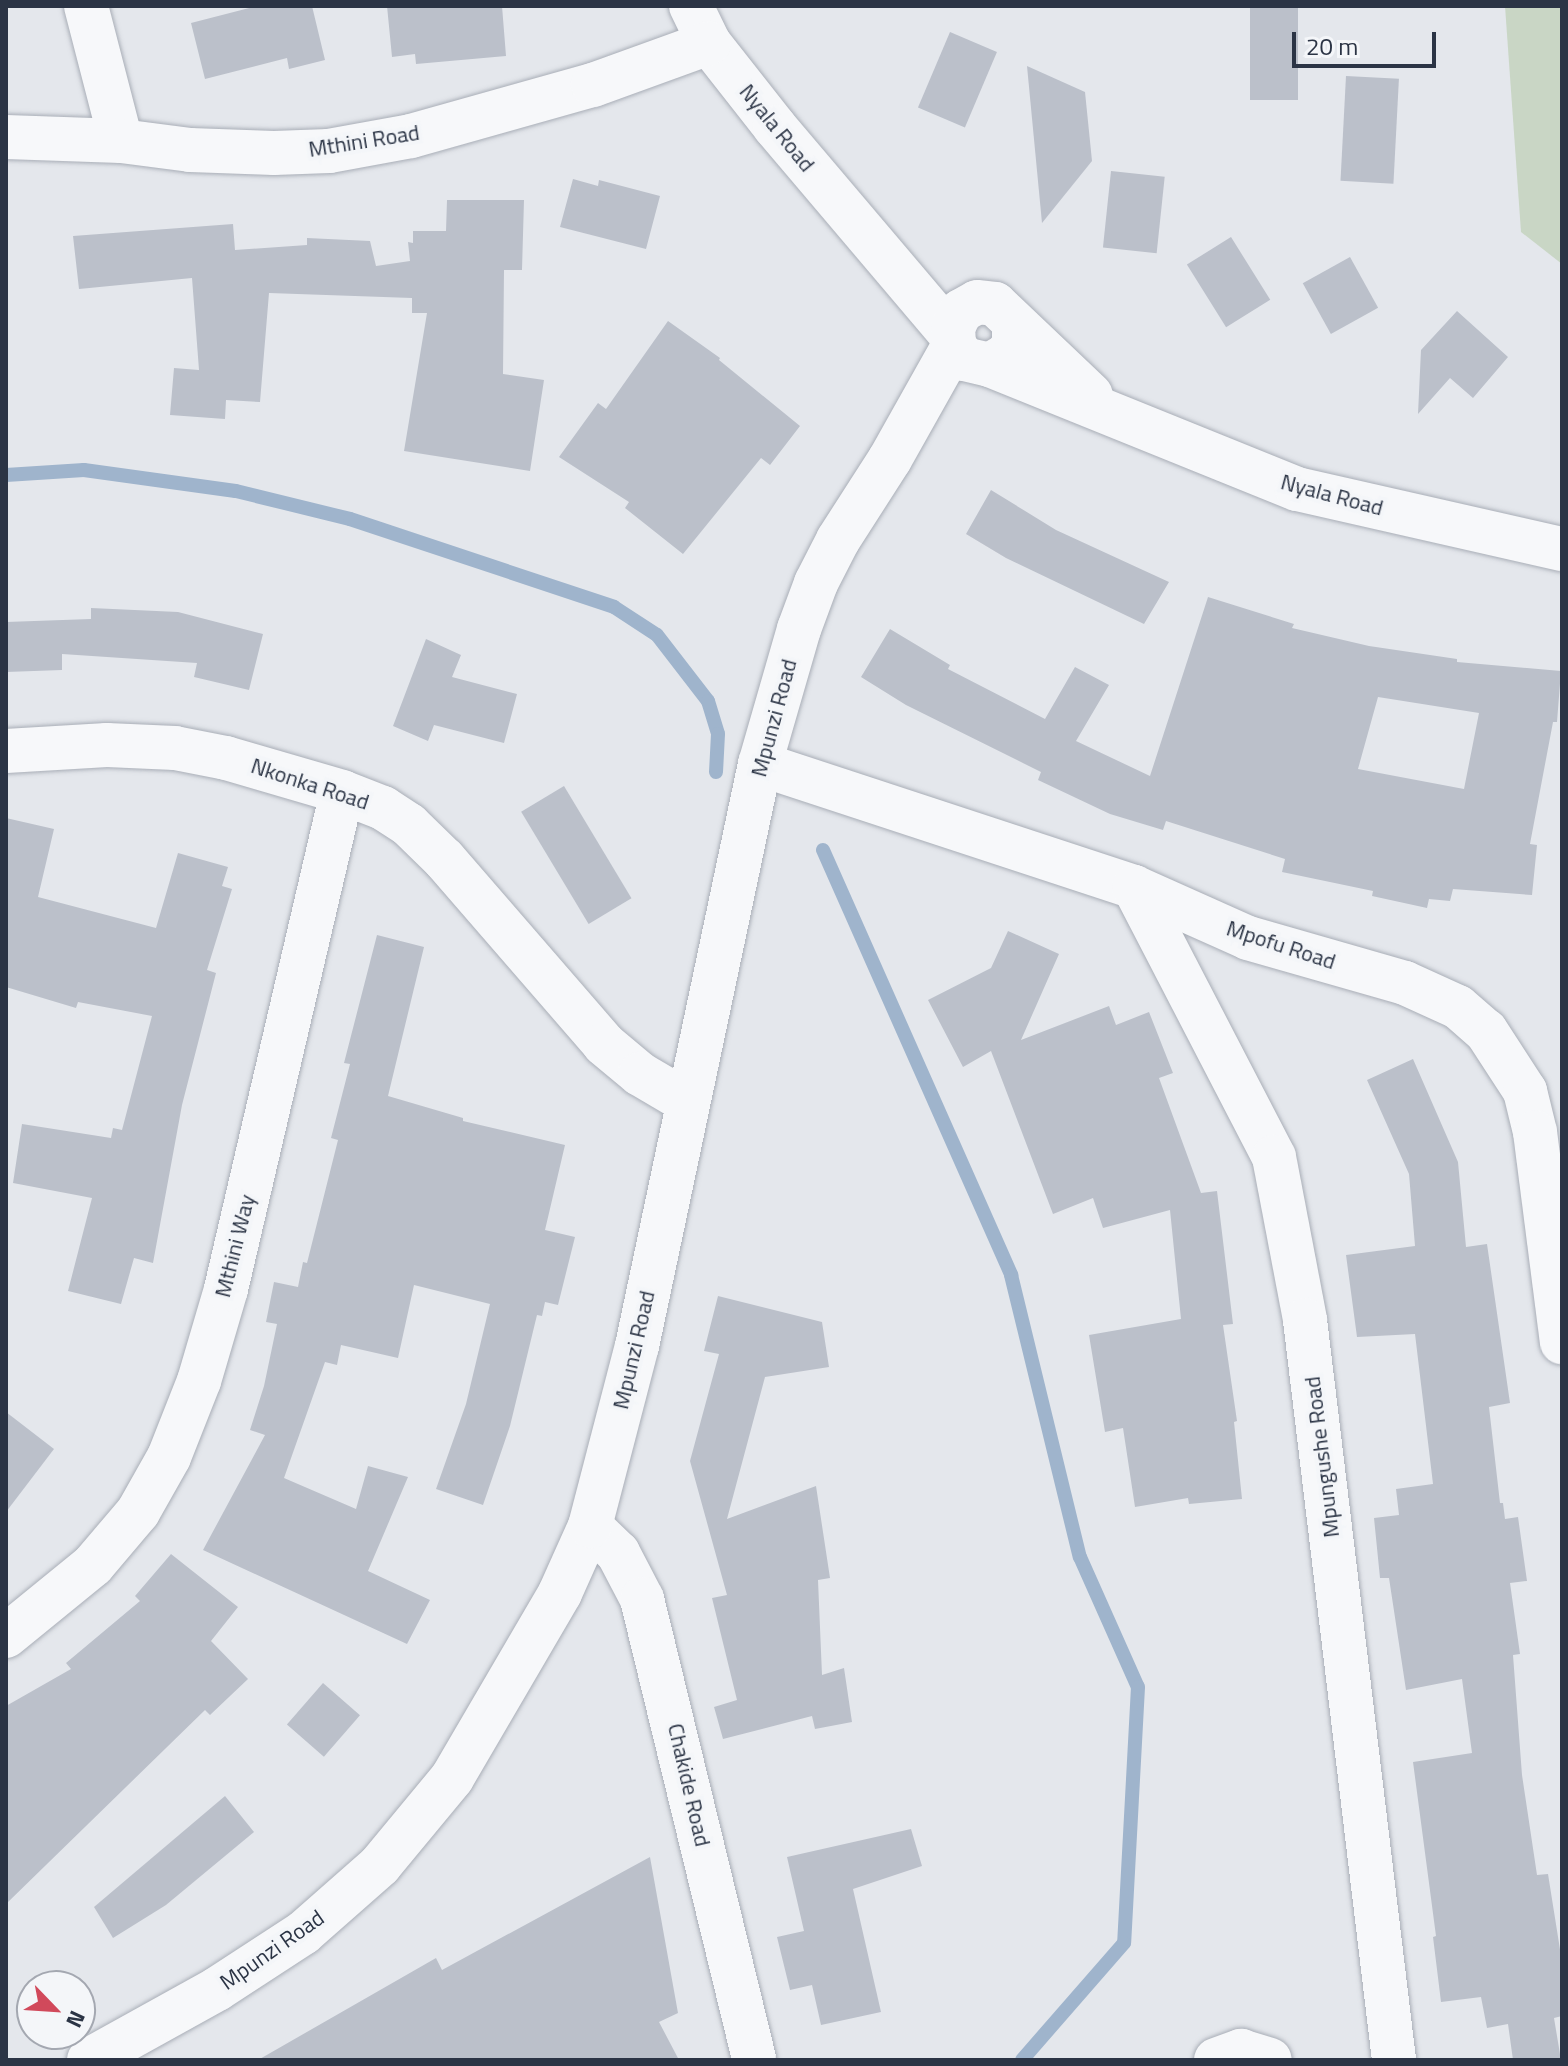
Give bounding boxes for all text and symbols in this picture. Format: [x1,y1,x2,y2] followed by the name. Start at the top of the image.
[1296,16,1440,66] scale bar
[1306,28,1358,64] text: 20 m
[734,79,820,177] street label: Nyala Road
[307,119,421,163] street label: Mthini Road
[1278,469,1386,521] street label: Nyala Road
[746,656,802,780] street label: Mpunzi Road
[248,753,372,815] street label: Nkonka Road
[1223,915,1339,975] street label: Mpofu Road
[209,1192,261,1300] street label: Mthini Way
[608,1288,660,1412] street label: Mpunzi Road
[1299,1375,1345,1539] street label: Mpungushe Road
[662,1721,716,1849] street label: Chakide Road
[215,1905,329,1995] street label: Mpunzi Road
[16,1970,96,2050] north arrow
[57,2005,95,2033] text: N

